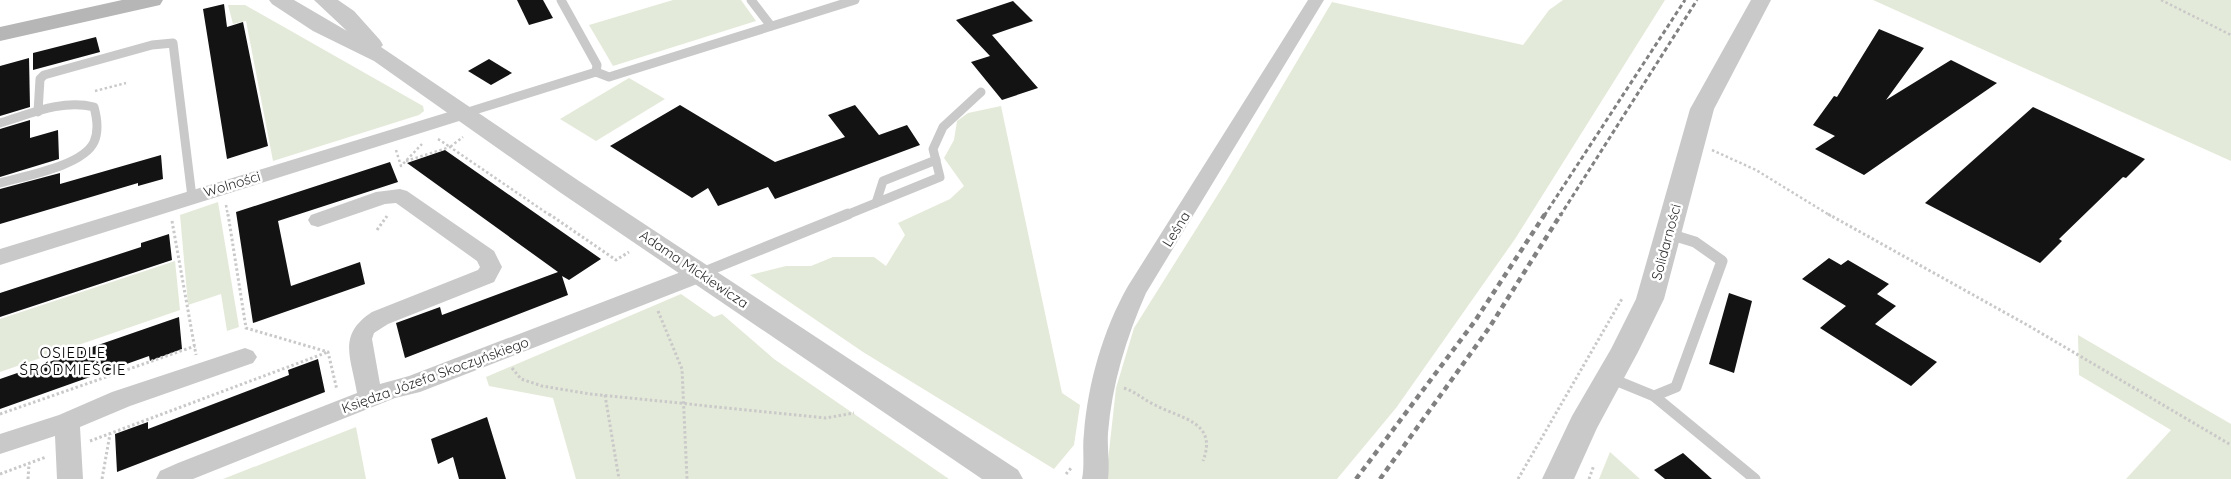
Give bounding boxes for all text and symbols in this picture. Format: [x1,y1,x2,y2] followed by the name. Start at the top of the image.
[201,167,263,201] street label: Wolności
[1647,202,1685,282] street label: Solidarności
[1158,208,1194,250] street label: Leśna
[636,226,752,312] street label: Adama Mickiewicza
[339,333,531,417] street label: Księdza Józefa Skoczyńskiego
[20,343,126,379] district label: OSIEDLE ŚRÓDMIEŚCIE

